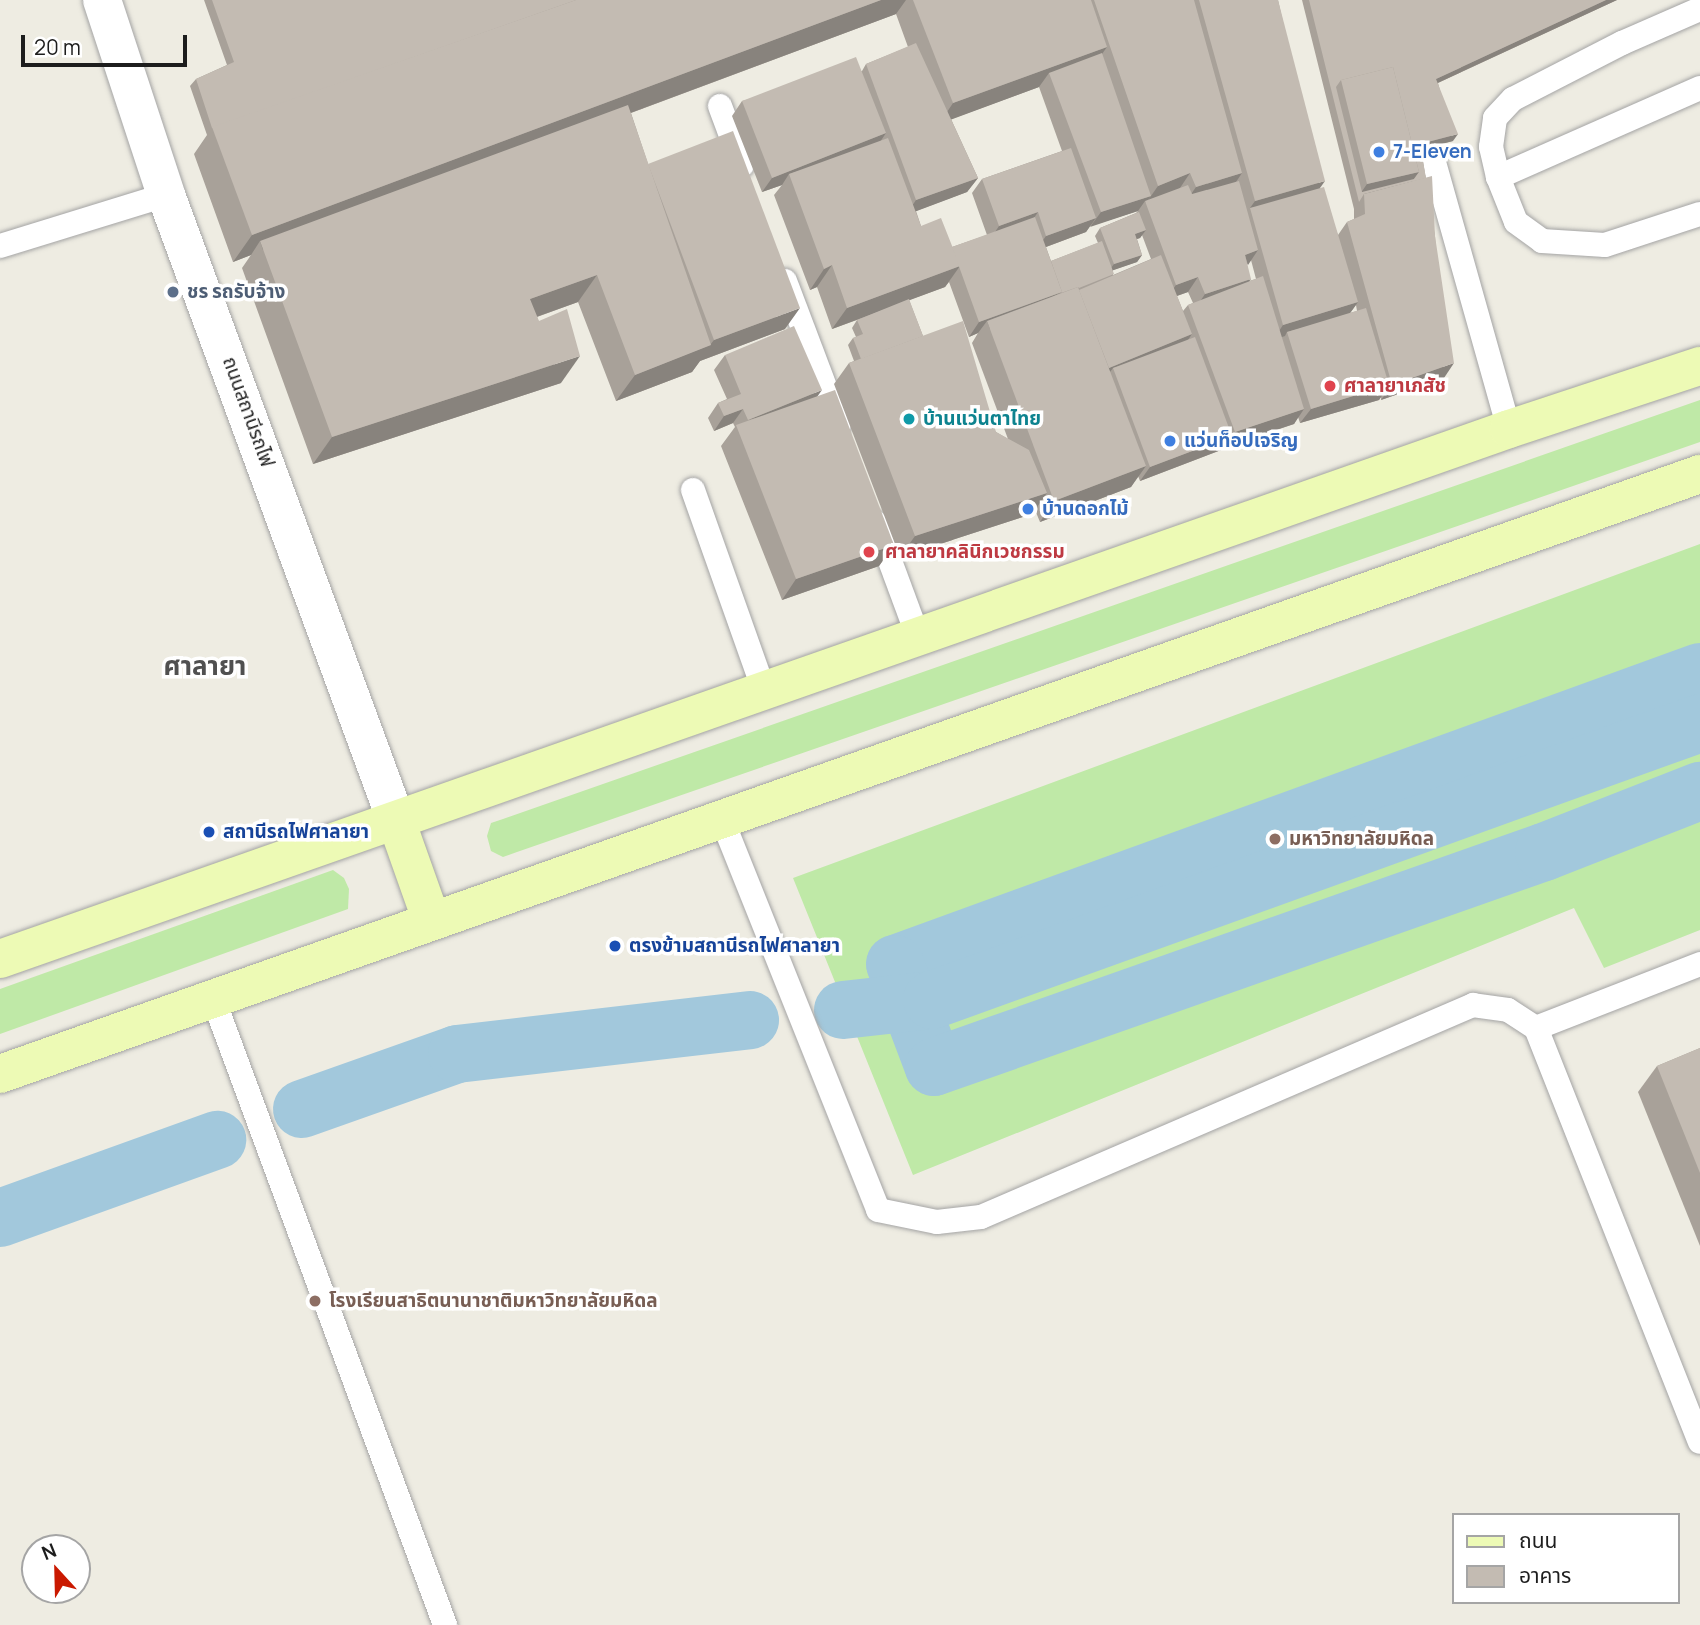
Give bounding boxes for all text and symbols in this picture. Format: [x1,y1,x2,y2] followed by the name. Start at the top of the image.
[24,21,191,65] scale bar
[34,33,81,61] text: 20 m
[1393,141,1472,163] place label: 7-Eleven
[1371,144,1387,160] marker: 7-Eleven
[187,281,285,303] place label: ชร รถรับจ้าง
[165,284,181,300] marker: ชร รถรับจ้าง
[218,354,278,470] street label: ถนนสถานีรถไฟ
[1344,375,1446,397] place label: ศาลายาเภสัช
[1322,378,1338,394] marker: ศาลายาเภสัช
[923,408,1041,430] place label: บ้านแว่นตาไทย
[901,411,917,427] marker: บ้านแว่นตาไทย
[1184,430,1298,452] place label: แว่นท็อปเจริญ
[1162,433,1178,449] marker: แว่นท็อปเจริญ
[1042,498,1129,520] place label: บ้านดอกไม้
[1020,501,1036,517] marker: บ้านดอกไม้
[885,541,1065,563] place label: ศาลายาคลินิกเวชกรรม
[859,542,879,562] marker: ศาลายาคลินิกเวชกรรม
[164,650,246,682] district label: ศาลายา
[223,821,369,843] place label: สถานีรถไฟศาลายา
[201,824,217,840] marker: สถานีรถไฟศาลายา
[1289,828,1434,850] place label: มหาวิทยาลัยมหิดล
[1267,831,1283,847] marker: มหาวิทยาลัยมหิดล
[629,935,840,957] place label: ตรงข้ามสถานีรถไฟศาลายา
[607,938,623,954] marker: ตรงข้ามสถานีรถไฟศาลายา
[329,1290,658,1312] place label: โรงเรียนสาธิตนานาชาติมหาวิทยาลัยมหิดล
[307,1293,323,1309] marker: โรงเรียนสาธิตนานาชาติมหาวิทยาลัยมหิดล
[1452,1513,1679,1604] legend
[1519,1526,1557,1554] text: ถนน
[21,1534,91,1604] north arrow
[38,1537,60,1566] text: N
[1519,1561,1571,1589] text: อาคาร

